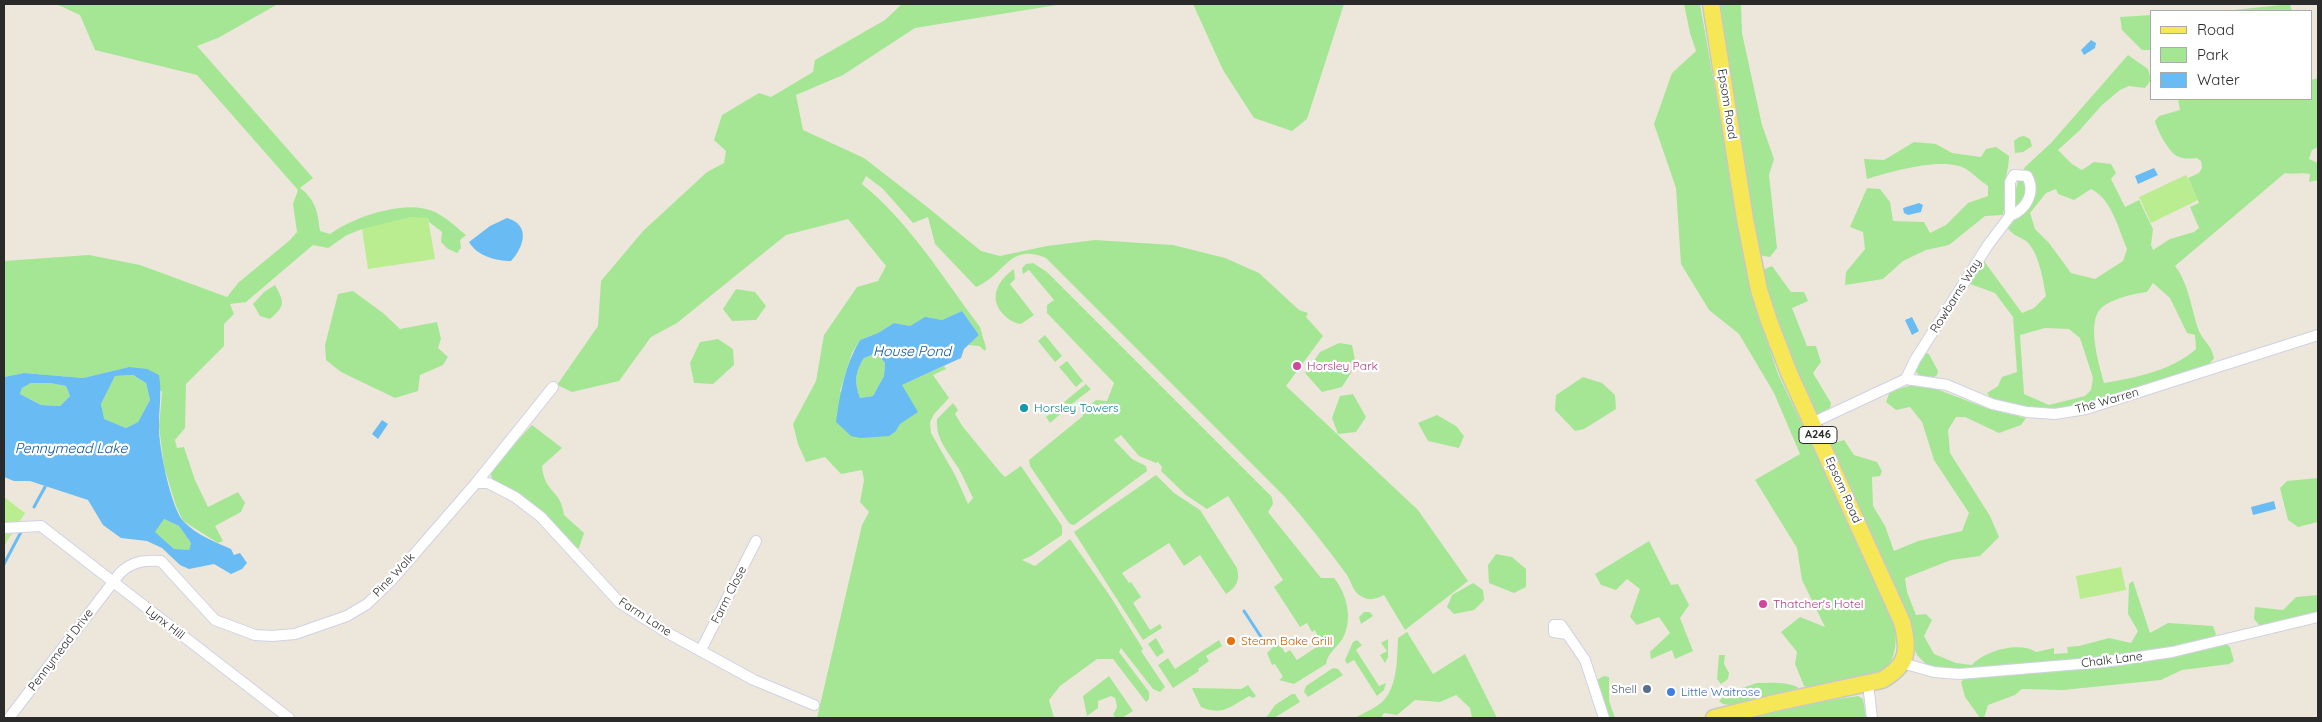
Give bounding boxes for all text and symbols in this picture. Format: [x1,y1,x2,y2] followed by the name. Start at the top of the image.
[2150,10,2312,100] legend
[2197,20,2234,39] text: Road
[2197,45,2229,64] text: Park
[1714,68,1740,140] street label: Epsom Road
[2197,70,2240,89] text: Water
[1927,256,1985,336] street label: Rowbarns Way
[873,344,951,360] water label: House Pond
[1307,359,1378,373] place label: Horsley Park
[1291,360,1303,372] marker: Horsley Park
[2074,385,2140,417] street label: The Warren
[1034,401,1119,415] place label: Horsley Towers
[1018,402,1030,414] marker: Horsley Towers
[1799,426,1837,444] road number: A246
[15,441,127,457] water label: Pennymead Lake
[1822,455,1864,525] street label: Epsom Road
[370,550,418,600] street label: Pine Walk
[708,564,750,626] street label: Farm Close
[616,595,674,639] street label: Farm Lane
[1773,597,1863,611] place label: Thatcher's Hotel
[1757,598,1769,610] marker: Thatcher's Hotel
[143,603,187,643] street label: Lynx Hill
[25,606,97,694] street label: Pennymead Drive
[1241,634,1332,648] place label: Steam Bake Grill
[1225,635,1237,647] marker: Steam Bake Grill
[2080,649,2144,671] street label: Chalk Lane
[1611,682,1637,696] place label: Shell
[1641,683,1653,695] marker: Shell
[1681,685,1760,699] place label: Little Waitrose
[1665,686,1677,698] marker: Little Waitrose

